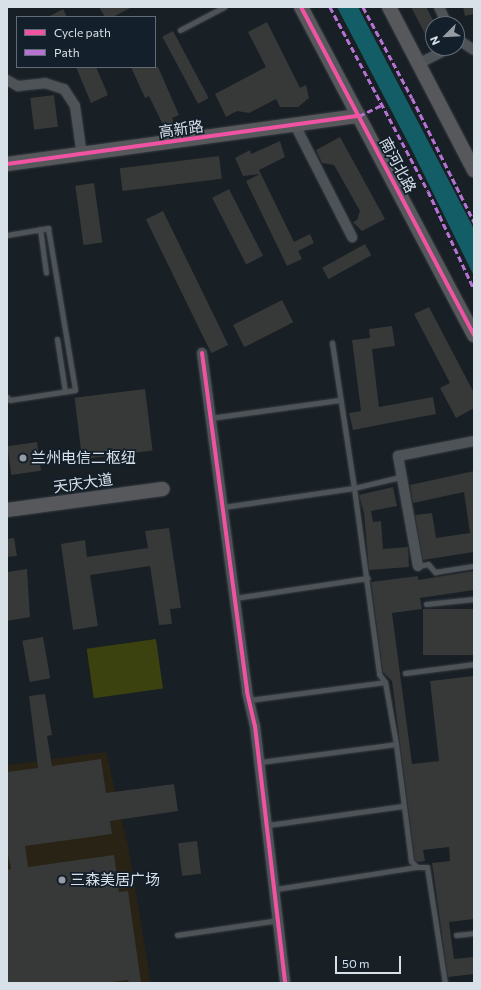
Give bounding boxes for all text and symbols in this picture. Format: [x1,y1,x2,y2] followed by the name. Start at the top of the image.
[16,16,156,68] legend
[425,16,465,56] north arrow
[54,25,111,39] text: Cycle path
[427,34,442,47] text: N
[54,45,80,59] text: Path
[157,117,205,141] street label: 高新路
[376,134,420,196] street label: 南河北路
[31,449,136,467] place label: 兰州电信二枢纽
[18,453,28,463] marker: 兰州电信二枢纽
[52,470,114,496] street label: 天庆大道
[70,871,160,889] place label: 三森美居广场
[57,875,67,885] marker: 三森美居广场
[337,948,403,974] scale bar
[342,956,370,970] text: 50 m

